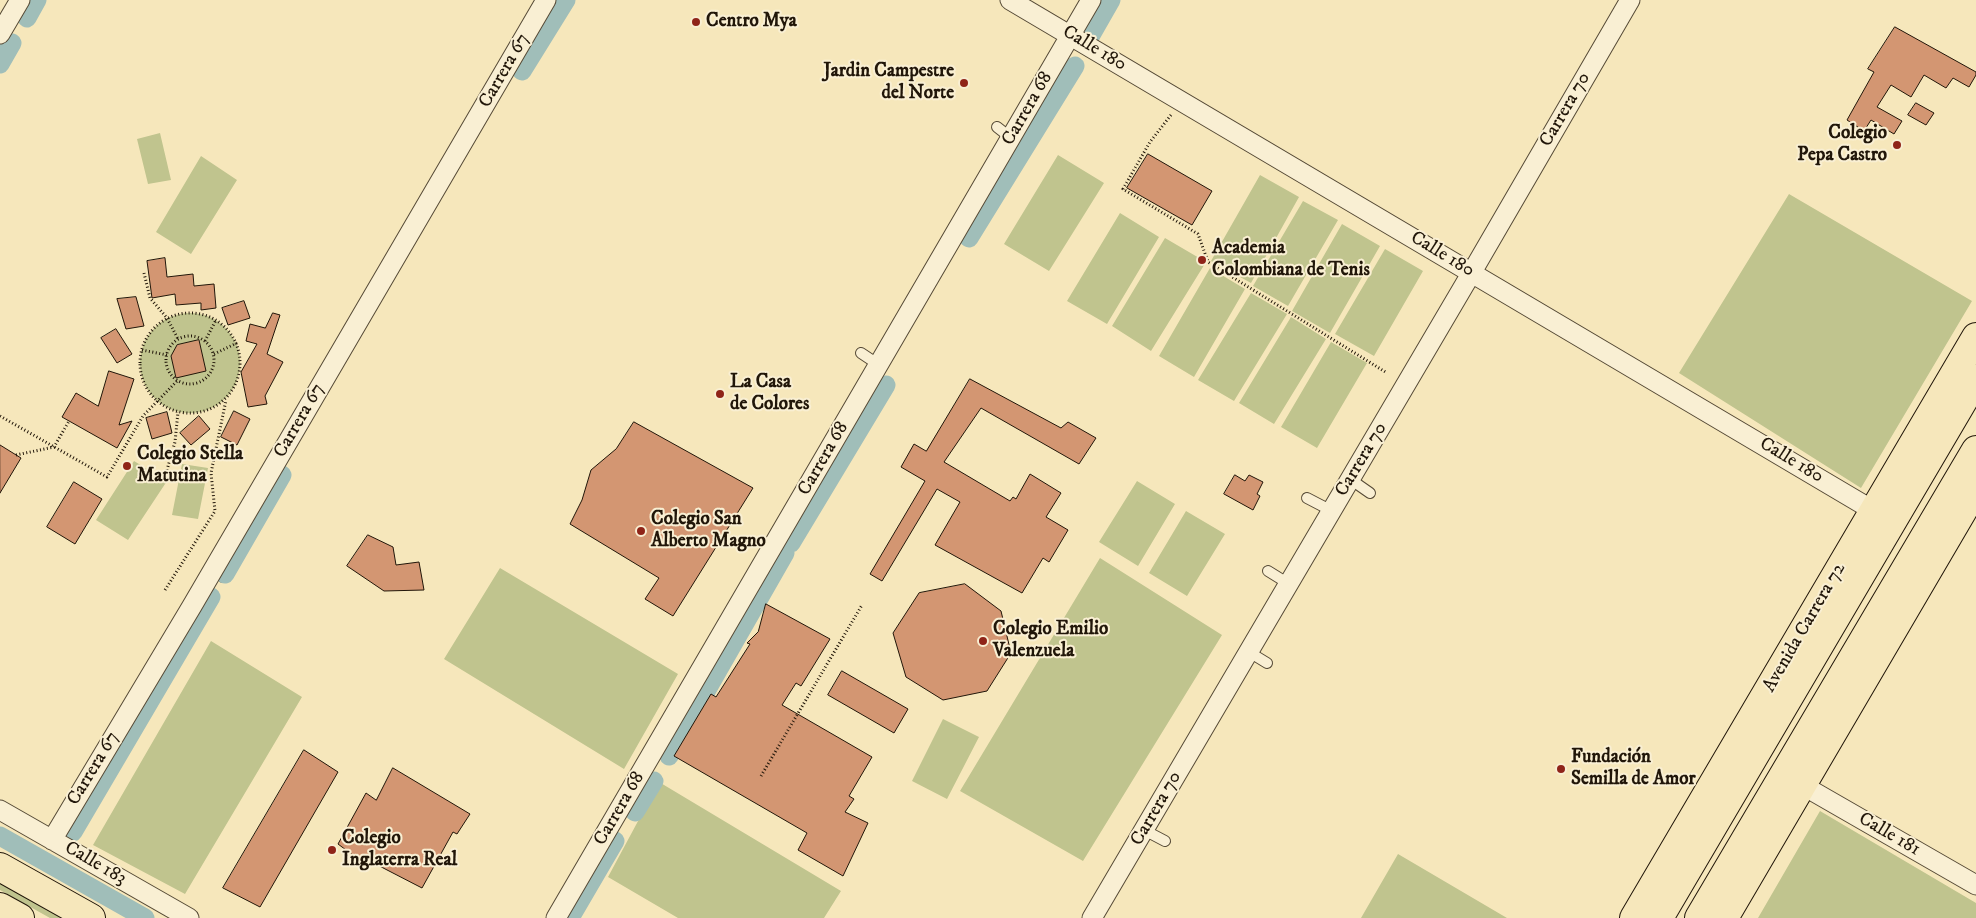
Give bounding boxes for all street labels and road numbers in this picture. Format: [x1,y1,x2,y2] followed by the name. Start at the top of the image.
[1058,21,1130,77] street label: Calle 180
[475,30,535,112] street label: Carrera 67
[998,68,1058,150] street label: Carrera 68
[1536,69,1596,151] street label: Carrera 70
[1406,227,1478,283] street label: Calle 180
[270,380,330,462] street label: Carrera 67
[794,418,854,500] street label: Carrera 68
[1331,419,1393,501] street label: Carrera 70
[1755,433,1827,489] street label: Calle 180
[1759,559,1851,697] street label: Avenida Carrera 72
[63,728,125,810] street label: Carrera 67
[590,768,650,850] street label: Carrera 68
[1127,768,1187,850] street label: Carrera 70
[1854,808,1924,862] street label: Calle 181
[60,837,130,891] street label: Calle 183

